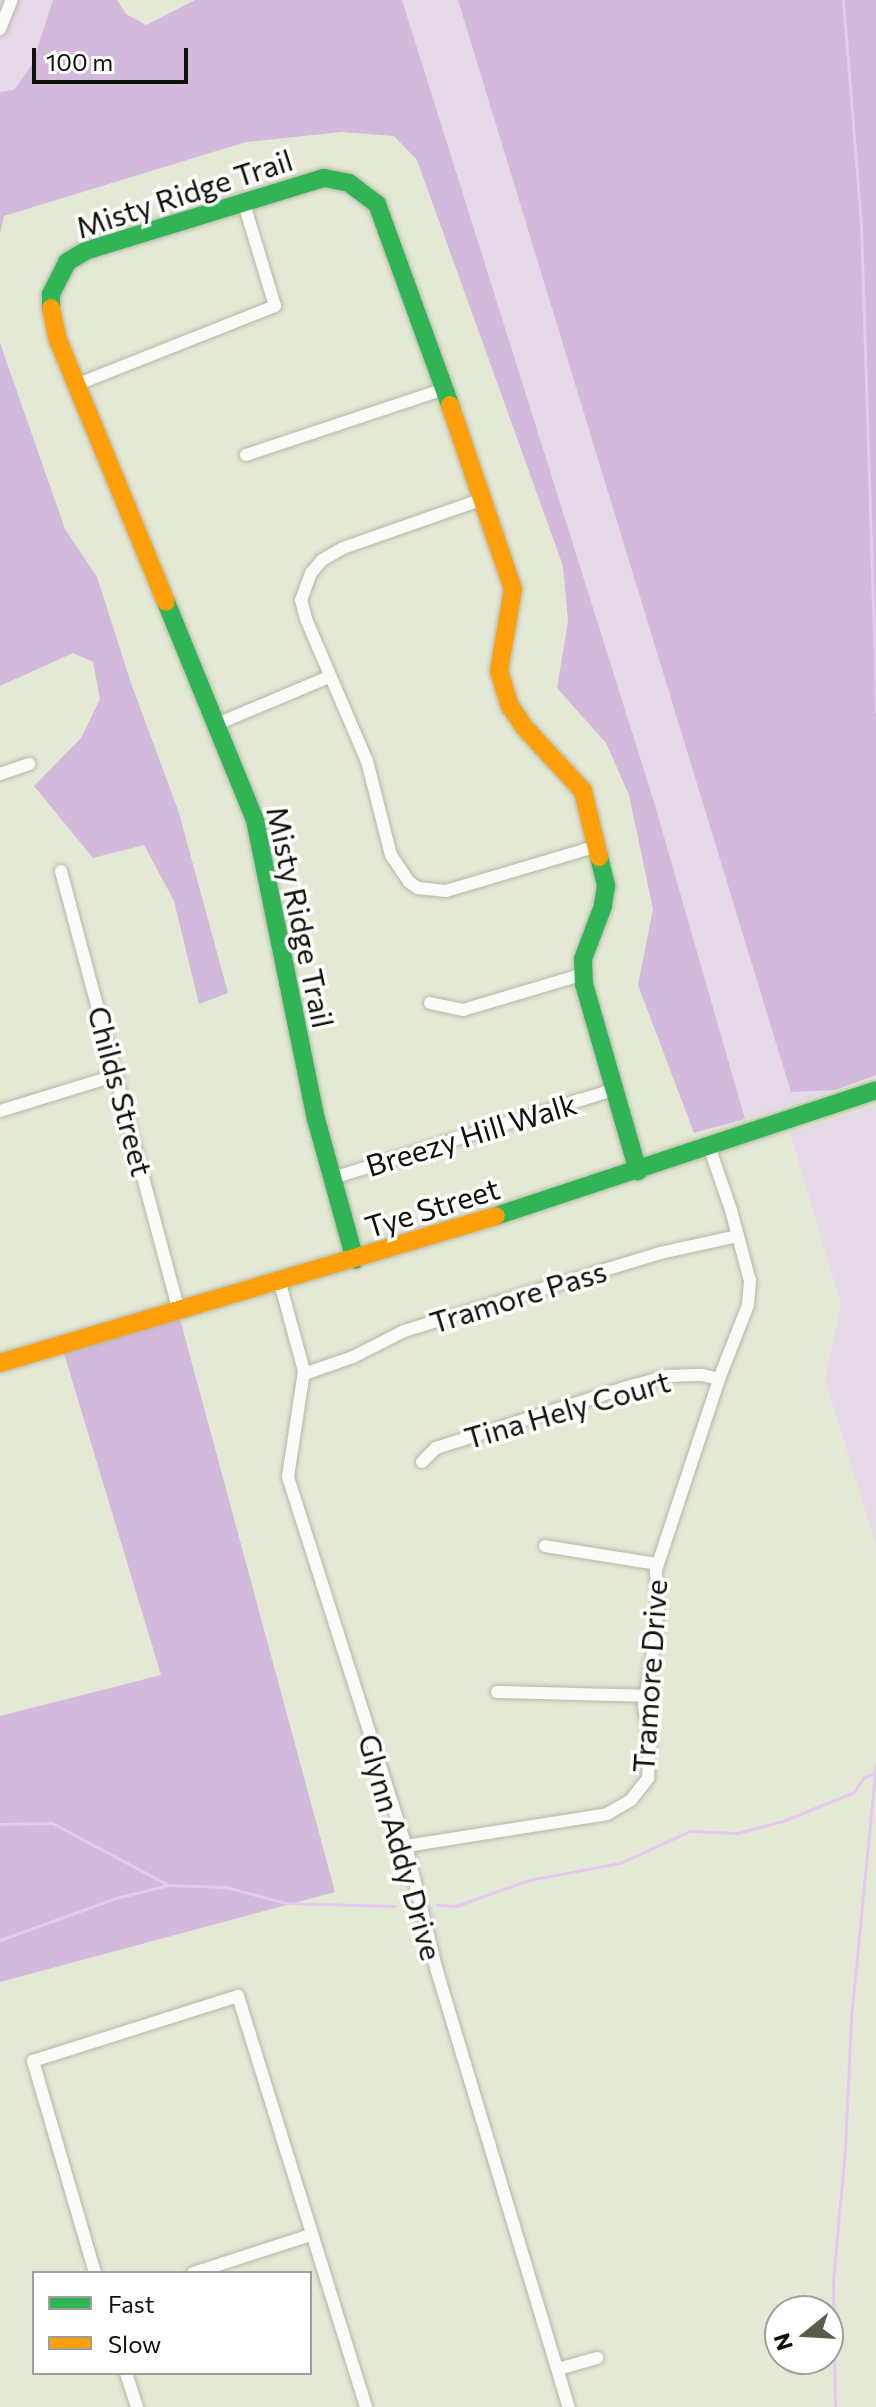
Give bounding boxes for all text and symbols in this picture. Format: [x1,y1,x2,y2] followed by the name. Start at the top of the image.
[36,32,192,82] scale bar
[46,47,113,76] text: 100 m
[71,141,297,245] street label: Misty Ridge Trail
[260,803,342,1031] street label: Misty Ridge Trail
[81,1002,161,1180] street label: Childs Street
[361,1085,581,1183] street label: Breezy Hill Walk
[360,1170,504,1244] street label: Tye Street
[425,1252,611,1340] street label: Tramore Pass
[460,1362,674,1456] street label: Tina Hely Court
[624,1578,674,1774] street label: Tramore Drive
[351,1730,451,1964] street label: Glynn Addy Drive
[32,2271,312,2375] legend
[108,2289,155,2318] text: Fast
[764,2295,844,2375] north arrow
[108,2329,161,2358] text: Slow
[767,2330,798,2354] text: N

